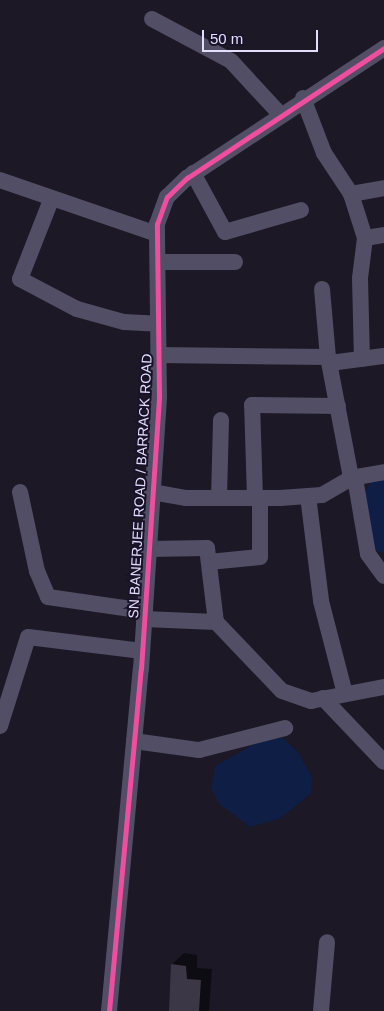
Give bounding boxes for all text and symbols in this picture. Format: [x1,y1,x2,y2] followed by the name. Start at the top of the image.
[204,20,320,52] scale bar
[210,30,243,47] text: 50 m
[125,353,155,619] street label: SN BANERJEE ROAD / BARRACK ROAD

